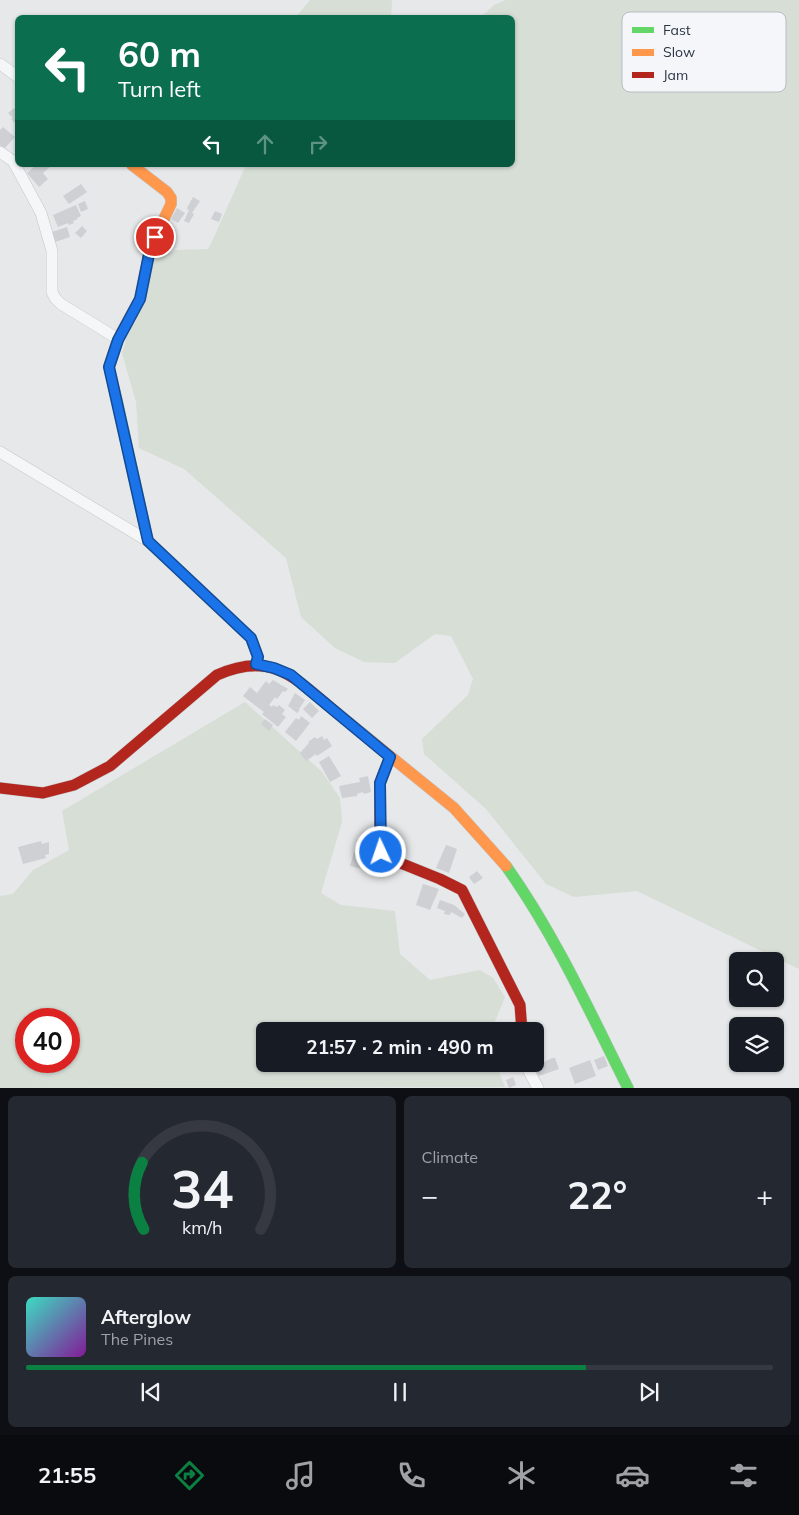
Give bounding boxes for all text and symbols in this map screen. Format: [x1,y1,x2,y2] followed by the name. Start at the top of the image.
[622,12,786,92] legend
[663,21,691,39] text: Fast
[118,32,201,76] text: 60 m
[35,35,100,100] icon: left
[663,43,695,61] text: Slow
[663,66,688,84] text: Jam
[118,75,201,103] text: Turn left
[198,130,226,158] icon: left
[251,130,279,158] icon: ahead
[304,130,332,158] icon: right
[134,216,176,258] pin
[141,223,169,251] icon: arrive
[354,825,406,877] position arrow
[729,952,784,1072] map controls
[729,952,784,1007] button: search
[15,1008,80,1073] speed limit sign: 40
[729,1017,784,1072] button: layers
[306,1035,494,1059] text: 21:57 · 2 min · 490 m
[422,1147,478,1167] text: Climate
[171,1156,233,1221] text: 34
[567,1171,627,1219] text: 22°
[422,1178,438,1213] text: −
[756,1178,773,1213] text: +
[182,1216,222,1238] text: km/h
[101,1305,191,1329] text: Afterglow
[101,1329,173,1349] text: The Pines
[137,1378,165,1406] icon: previous
[386,1378,414,1406] icon: pause
[635,1378,663,1406] icon: next
[172,1458,207,1493] icon: directions
[283,1458,318,1493] icon: music
[394,1458,429,1493] icon: phone
[504,1458,539,1493] icon: climate
[615,1458,650,1493] icon: car
[726,1458,761,1493] icon: filters
[38,1461,96,1489] text: 21:55

